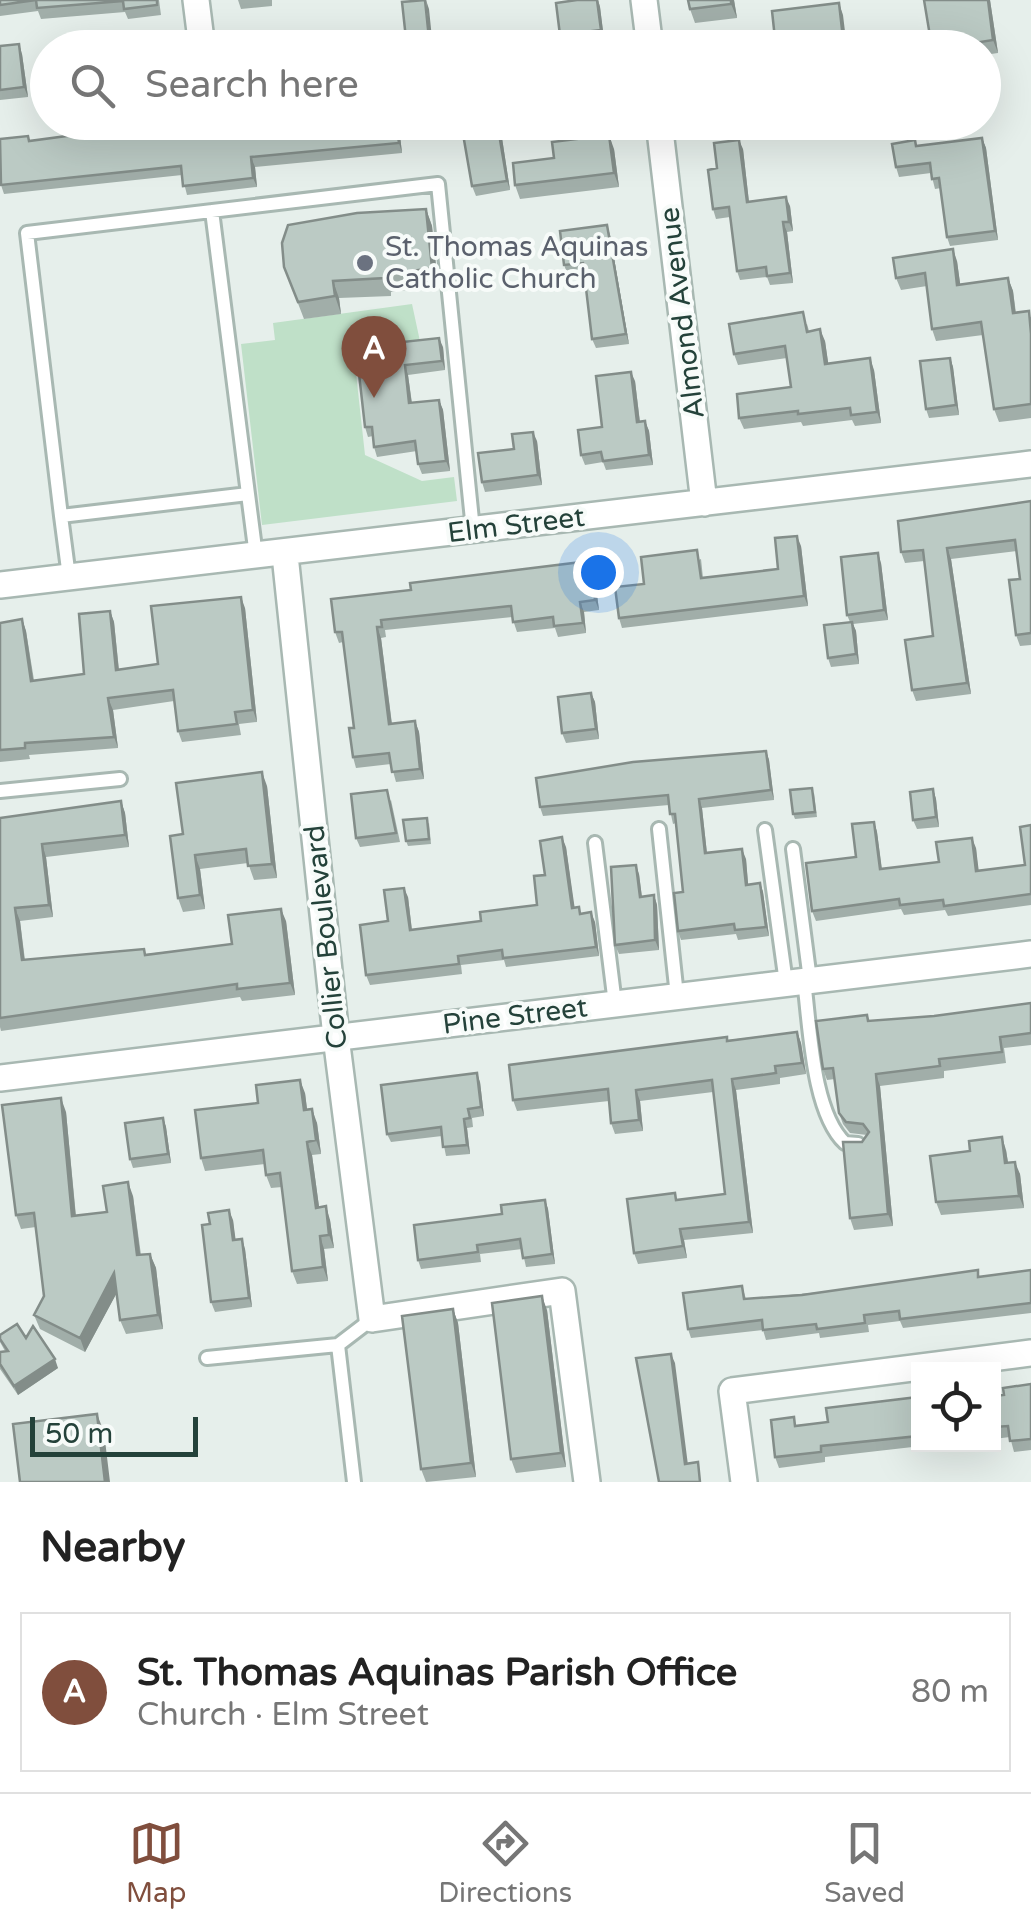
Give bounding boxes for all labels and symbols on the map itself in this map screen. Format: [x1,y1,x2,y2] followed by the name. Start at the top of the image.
[652,205,712,421] street label: Almond Avenue
[385,230,648,296] place label: St. Thomas Aquinas Catholic Church
[354,252,376,274] marker: St. Thomas Aquinas Catholic Church
[342,316,406,398] pin: A
[446,500,587,550] street label: Elm Street
[573,547,624,598] your location
[297,823,355,1051] street label: Collier Boulevard
[441,990,590,1042] street label: Pine Street
[30,1412,198,1456] scale bar

